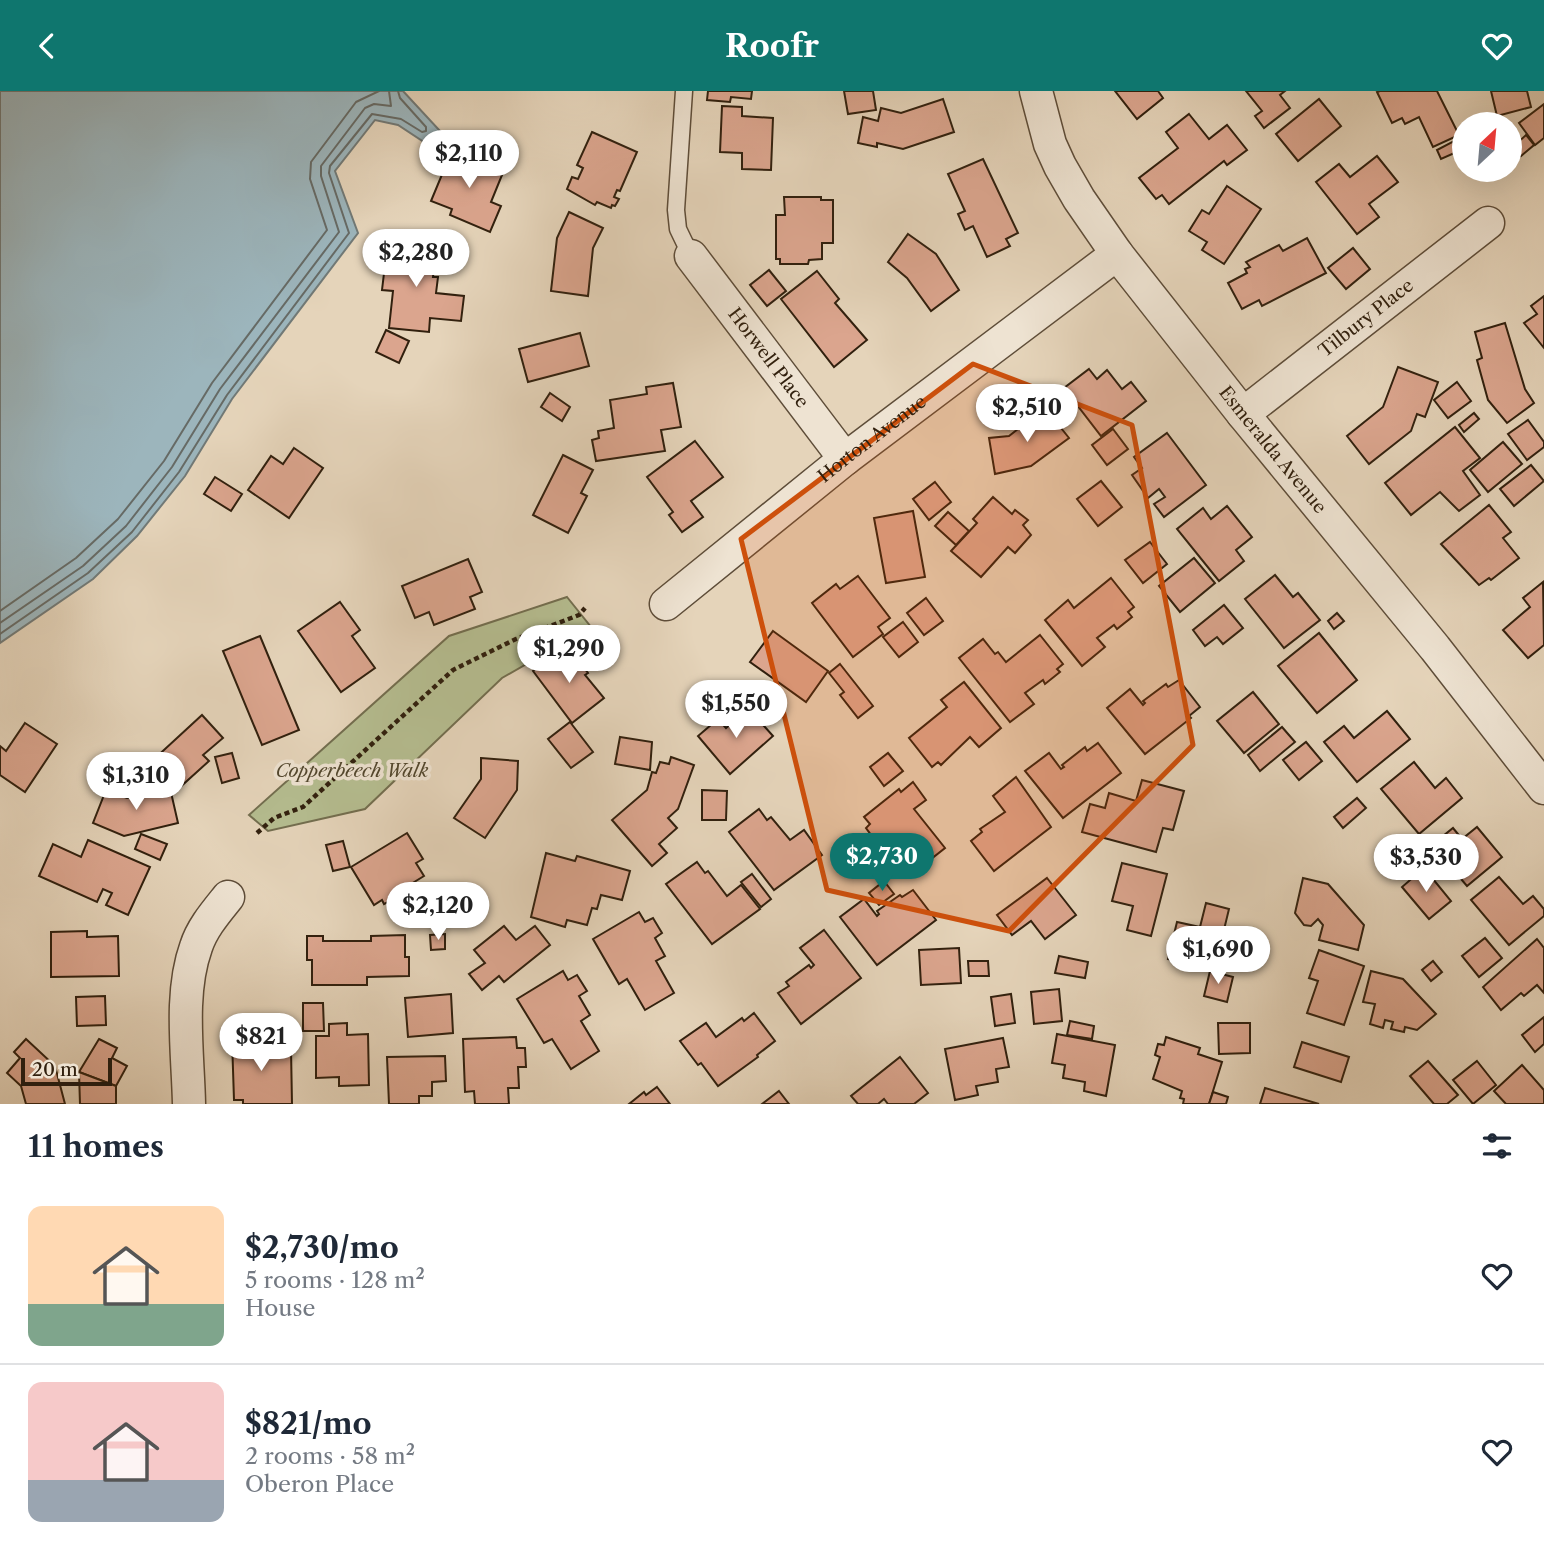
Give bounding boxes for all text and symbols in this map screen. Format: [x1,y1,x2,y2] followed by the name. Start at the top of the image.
[725,26,819,65] text: Roofr
[28,27,66,65] icon: back
[1478,27,1516,65] icon: heart
[1452,112,1522,182] north arrow
[1452,112,1522,182] map controls
[412,131,526,190] pin: $2,110
[435,139,503,167] text: $2,110
[359,229,473,289] pin: $2,280
[378,238,454,266] text: $2,280
[1314,274,1418,362] street label: Tilbury Place
[723,304,813,412] street label: Horwell Place
[1214,382,1331,518] street label: Esmeralda Avenue
[970,385,1084,444] pin: $2,510
[814,391,931,487] street label: Horton Avenue
[992,393,1062,421] text: $2,510
[512,625,626,685] pin: $1,290
[533,634,605,662] text: $1,290
[679,681,793,740] pin: $1,550
[701,689,771,717] text: $1,550
[79,753,193,812] pin: $1,310
[276,760,429,782] park label: Copperbeech Walk
[102,761,170,789] text: $1,310
[825,833,939,893] pin: $2,730
[1369,835,1483,894] pin: $3,530
[846,842,918,870] text: $2,730
[1390,843,1462,871] text: $3,530
[381,883,495,942] pin: $2,120
[402,891,474,919] text: $2,120
[1161,927,1275,986] pin: $1,690
[1182,935,1254,963] text: $1,690
[220,1013,302,1073] pin: $821
[236,1022,286,1050] text: $821
[21,1055,112,1087] scale bar
[32,1058,78,1081] text: 20 m
[1478,1127,1516,1165] icon: filters
[28,1128,164,1165] text: 11 homes
[245,1229,399,1266] text: $2,730/mo
[84,1234,168,1318] icon: home
[1478,1257,1516,1295] icon: heart
[245,1266,425,1294] text: 5 rooms · 128 m²
[245,1294,315,1322] text: House
[245,1405,372,1442] text: $821/mo
[84,1410,168,1494] icon: home
[1478,1433,1516,1471] icon: heart
[245,1442,415,1470] text: 2 rooms · 58 m²
[245,1470,394,1498] text: Oberon Place

